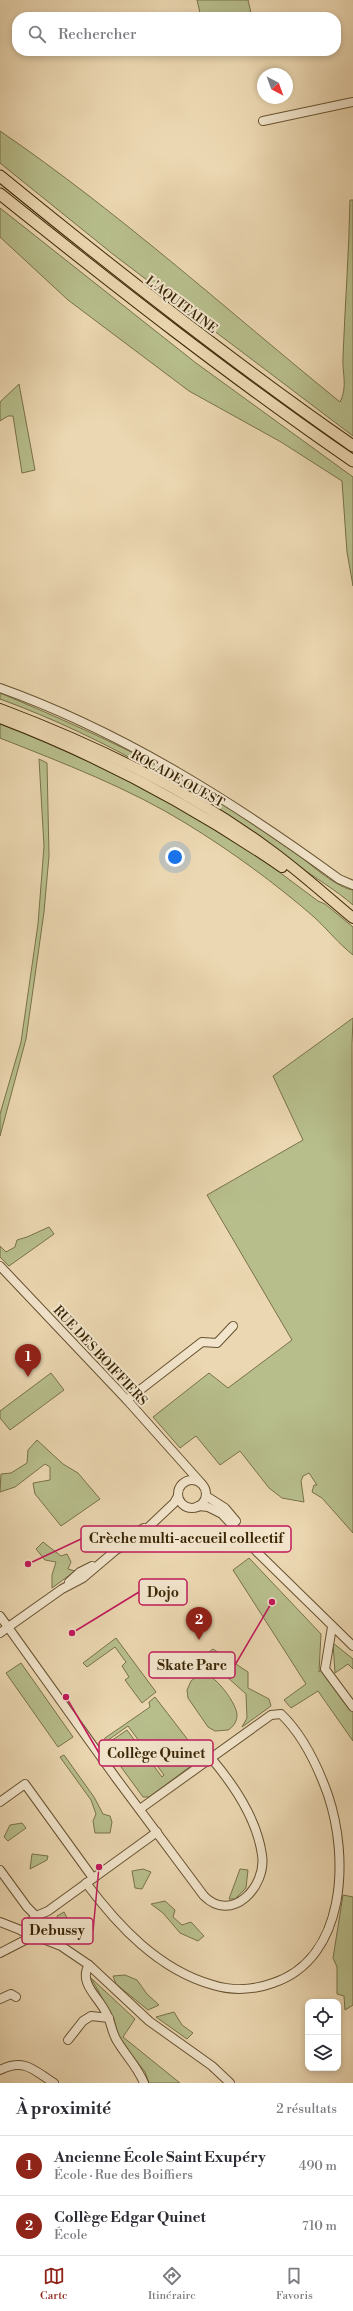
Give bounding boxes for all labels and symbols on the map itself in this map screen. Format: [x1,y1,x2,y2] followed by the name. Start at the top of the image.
[257,68,293,104] north arrow
[142,273,220,337] street label: L'AQUITAINE
[128,747,227,811] street label: ROCADE OUEST
[165,847,185,867] your location
[50,1302,151,1409] street label: RUE DES BOIFFIERS
[15,1344,41,1377] pin: 1
[81,1526,291,1552] callout: Crèche multi-accueil collectif
[89,1530,285,1548] text: Crèche multi-accueil collectif
[139,1579,187,1605] callout: Dojo
[147,1584,179,1602] text: Dojo
[186,1607,212,1640] pin: 2
[149,1652,235,1678] callout: Skate Parc
[157,1657,227,1675] text: Skate Parc
[99,1740,213,1766] callout: Collège Quinet
[107,1745,206,1763] text: Collège Quinet
[22,1918,93,1944] callout: Debussy
[29,1922,86,1940] text: Debussy

